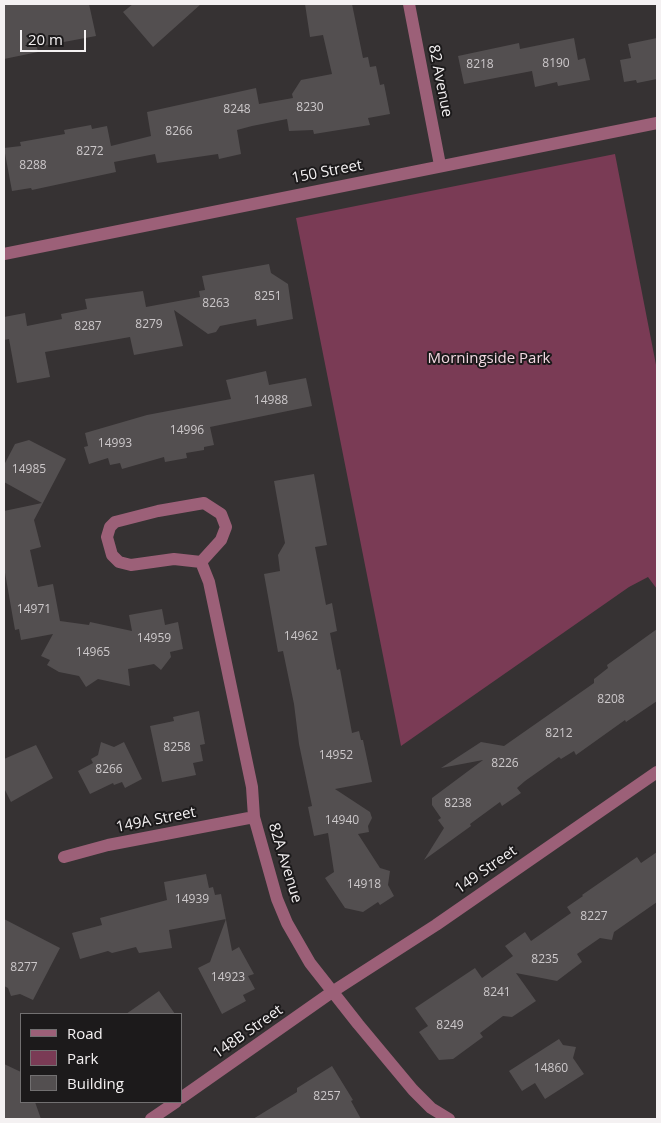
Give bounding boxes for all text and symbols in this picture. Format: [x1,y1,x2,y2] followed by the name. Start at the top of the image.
[22,20,89,52] scale bar
[28,29,63,49] text: 20 m
[424,43,456,119] street label: 82 Avenue
[542,57,570,71] house number: 8190
[466,58,494,72] house number: 8218
[296,101,324,115] house number: 8230
[223,103,251,117] house number: 8248
[165,125,193,139] house number: 8266
[76,145,104,159] house number: 8272
[290,156,364,188] street label: 150 Street
[19,159,47,173] house number: 8288
[254,290,282,304] house number: 8251
[202,297,230,311] house number: 8263
[135,318,163,332] house number: 8279
[74,320,102,334] house number: 8287
[428,350,550,368] park label: Morningside Park
[254,394,288,408] house number: 14988
[170,424,204,438] house number: 14996
[98,437,132,451] house number: 14993
[12,463,46,477] house number: 14985
[17,603,51,617] house number: 14971
[284,630,318,644] house number: 14962
[137,632,171,646] house number: 14959
[76,646,110,660] house number: 14965
[597,693,625,707] house number: 8208
[545,727,573,741] house number: 8212
[163,741,191,755] house number: 8258
[319,749,353,763] house number: 14952
[491,757,519,771] house number: 8226
[95,763,123,777] house number: 8266
[444,797,472,811] house number: 8238
[115,803,197,837] street label: 149A Street
[325,814,359,828] house number: 14940
[264,821,306,905] street label: 82A Avenue
[452,842,520,898] street label: 149 Street
[347,878,381,892] house number: 14918
[175,893,209,907] house number: 14939
[580,910,608,924] house number: 8227
[531,953,559,967] house number: 8235
[10,961,38,975] house number: 8277
[211,971,245,985] house number: 14923
[483,986,511,1000] house number: 8241
[210,1001,286,1063] street label: 148B Street
[20,1013,182,1103] legend
[436,1019,464,1033] house number: 8249
[67,1023,103,1043] text: Road
[67,1048,98,1068] text: Park
[534,1062,568,1076] house number: 14860
[67,1073,124,1093] text: Building
[313,1090,341,1104] house number: 8257

